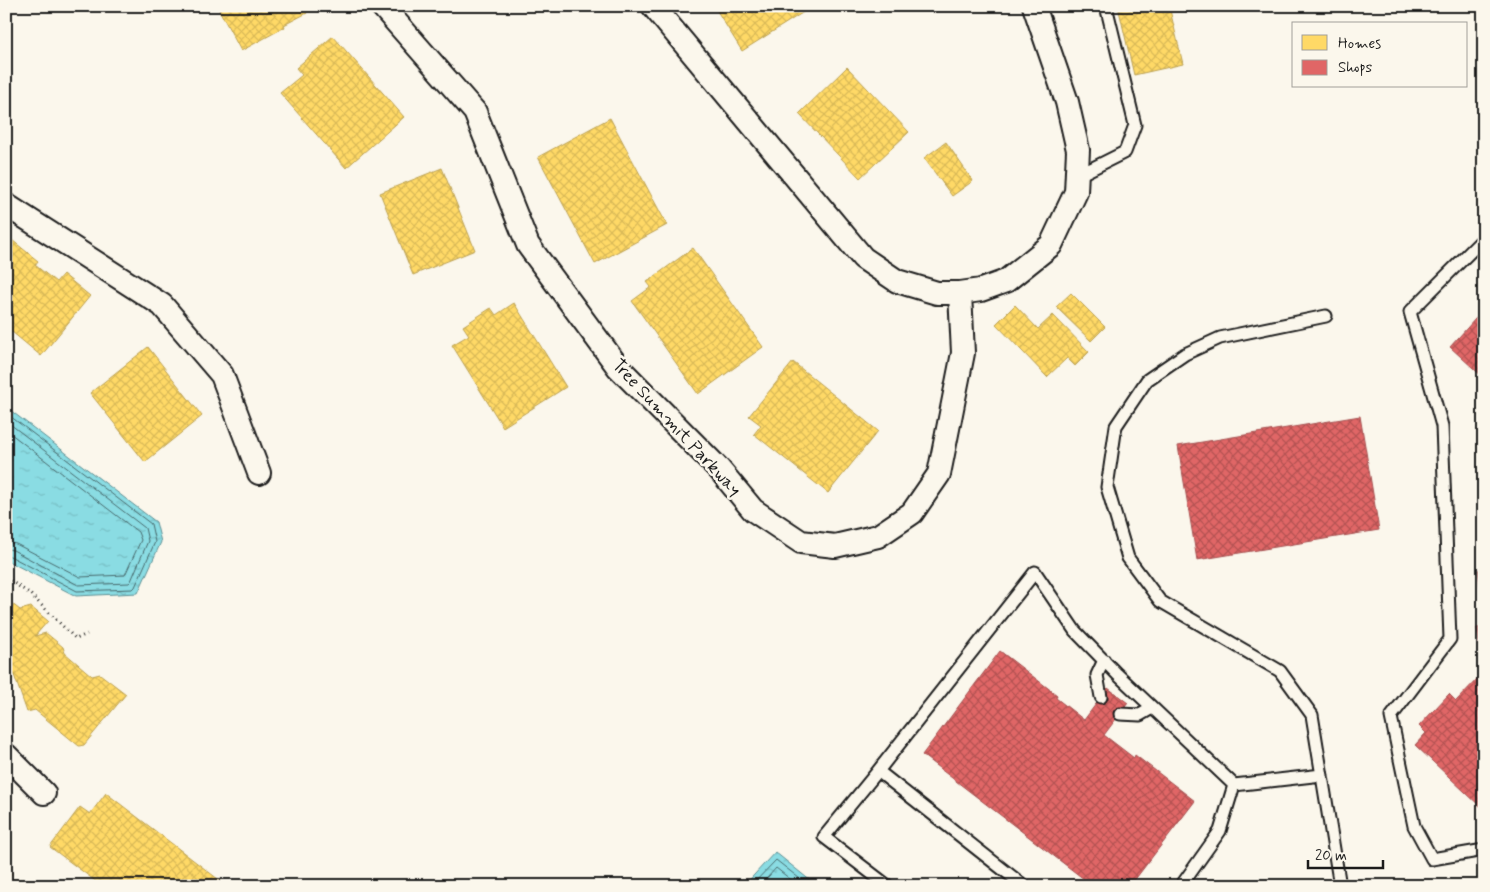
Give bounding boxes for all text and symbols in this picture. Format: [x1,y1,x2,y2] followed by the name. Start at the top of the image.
[1292,22,1468,88] legend
[1338,34,1381,54] text: Homes
[1338,58,1373,78] text: Shops
[606,354,746,502] street label: Tree Summit Parkway
[1308,837,1382,869] scale bar
[1315,846,1347,866] text: 20 m

